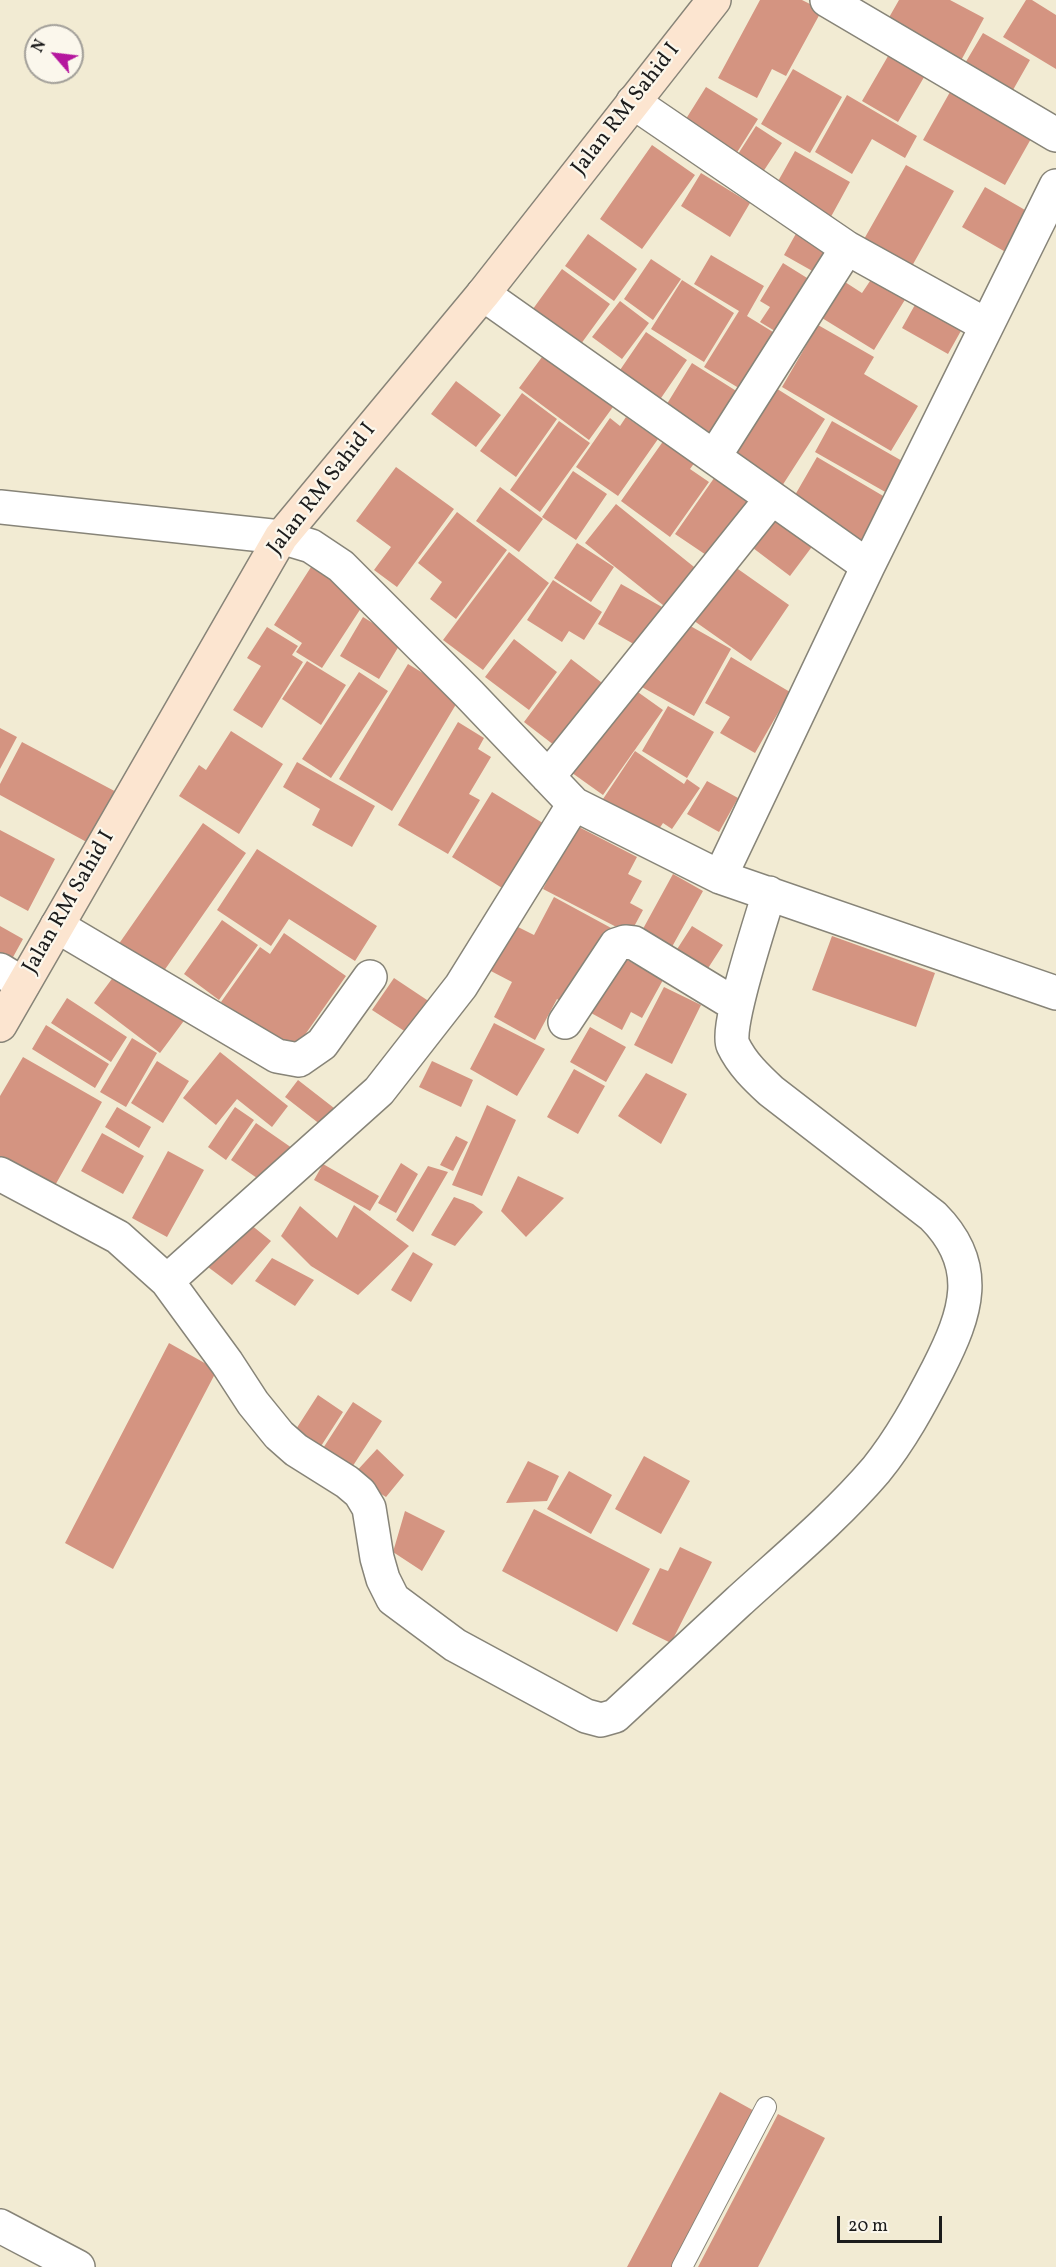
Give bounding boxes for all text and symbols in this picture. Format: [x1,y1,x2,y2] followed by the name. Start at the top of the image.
[24,24,84,84] north arrow
[27,36,52,57] text: N
[567,39,687,181] street label: Jalan RM Sahid I
[263,419,383,561] street label: Jalan RM Sahid I
[18,827,122,979] street label: Jalan RM Sahid I
[840,2204,945,2242] scale bar
[848,2214,888,2239] text: 20 m

